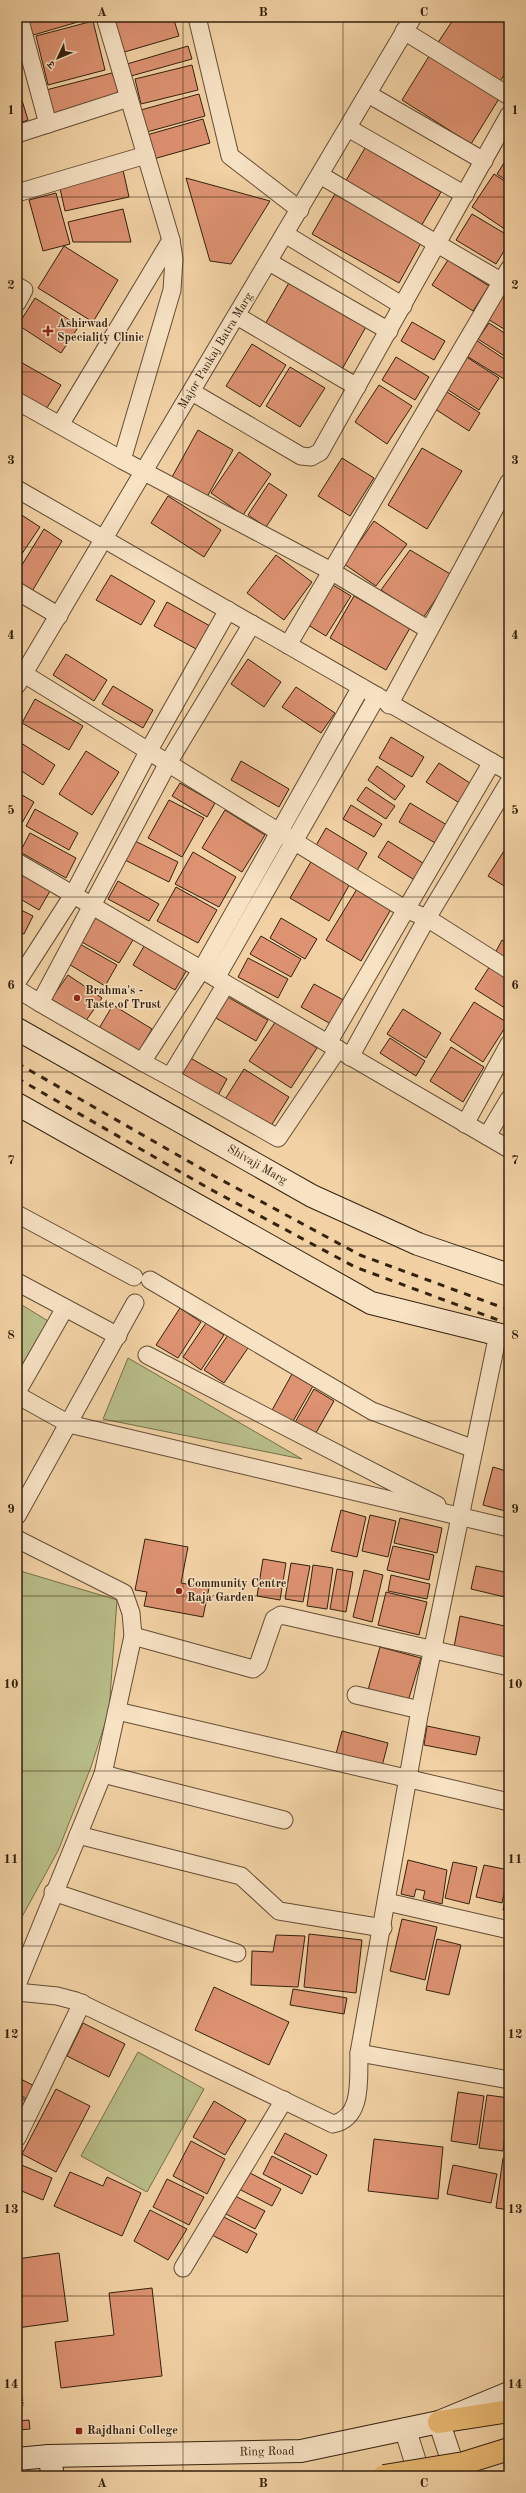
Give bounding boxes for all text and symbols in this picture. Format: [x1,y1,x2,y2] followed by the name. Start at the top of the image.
[97,6,107,19] text: A
[258,6,268,19] text: B
[420,6,428,19] text: C
[38,38,78,78] north arrow
[45,57,58,70] text: उ
[7,104,15,117] text: 1
[511,104,519,117] text: 1
[7,279,15,292] text: 2
[511,279,519,292] text: 2
[176,290,256,411] street label: Major Pankaj Batra Marg
[57,318,145,344] place label: Ashirwad Speciality Clinic
[42,325,54,337] marker: Ashirwad Speciality Clinic
[7,454,15,467] text: 3
[511,454,519,467] text: 3
[7,629,15,642] text: 4
[511,629,519,642] text: 4
[7,804,15,817] text: 5
[511,804,519,817] text: 5
[7,979,15,992] text: 6
[511,979,519,992] text: 6
[85,985,162,1011] place label: Brahma's - Taste of Trust
[72,993,82,1003] marker: Brahma's - Taste of Trust
[225,1143,289,1187] street label: Shivaji Marg
[7,1154,15,1167] text: 7
[511,1154,519,1167] text: 7
[7,1329,15,1342] text: 8
[511,1329,519,1342] text: 8
[7,1503,15,1516] text: 9
[511,1503,519,1516] text: 9
[187,1578,287,1604] place label: Community Centre Raja Garden
[174,1586,184,1596] marker: Community Centre Raja Garden
[3,1678,19,1691] text: 10
[507,1678,523,1691] text: 10
[3,1853,19,1866] text: 11
[507,1853,523,1866] text: 11
[3,2028,19,2041] text: 12
[507,2028,523,2041] text: 12
[3,2203,19,2216] text: 13
[507,2203,523,2216] text: 13
[3,2378,19,2391] text: 14
[507,2378,523,2391] text: 14
[87,2425,178,2437] place label: Rajdhani College
[74,2426,84,2436] marker: Rajdhani College
[239,2446,295,2458] street label: Ring Road
[97,2477,107,2490] text: A
[258,2477,268,2490] text: B
[420,2477,428,2490] text: C

